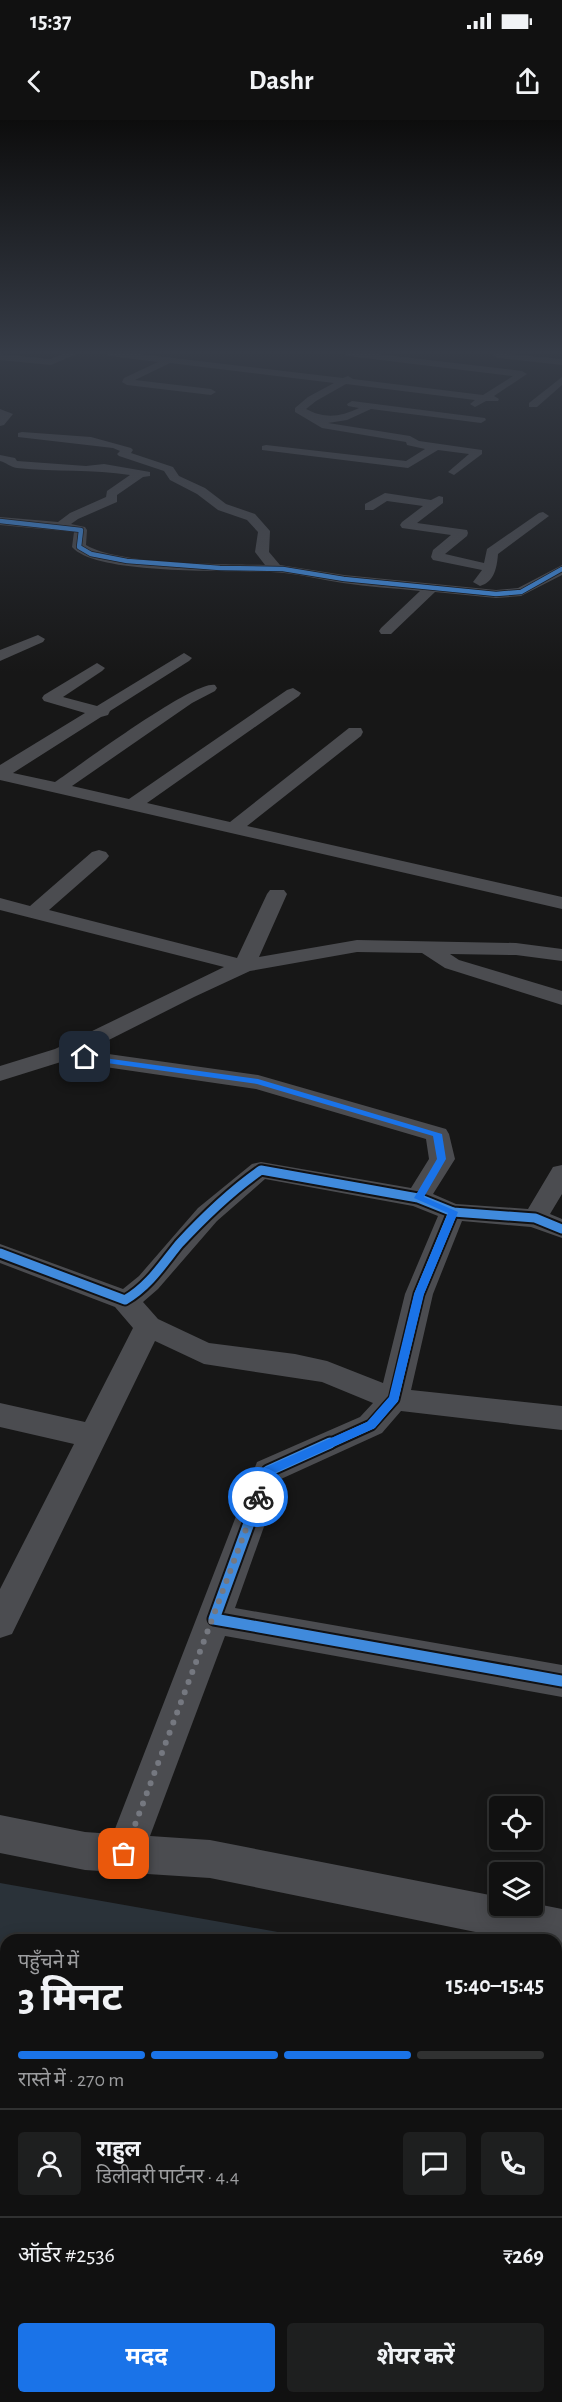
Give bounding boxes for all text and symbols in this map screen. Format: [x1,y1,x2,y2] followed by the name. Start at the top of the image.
[30,10,71,32] text: 15:37
[18,65,51,98] icon: back
[511,65,544,98] icon: share
[249,67,313,94] text: Dashr
[59,1031,110,1082] pin
[68,1040,101,1073] icon: home
[228,1467,288,1527] courier
[242,1481,275,1514] icon: bike
[489,1796,543,1916] map controls
[489,1796,543,1850] button: locate
[98,1828,149,1879] pin
[107,1837,140,1870] icon: bag
[489,1862,543,1916] button: layers
[18,1952,79,1972] text: पहुँचने में
[446,1974,544,1996] text: 15:40–15:45
[18,1979,123,2018] text: 3 मिनट
[18,2070,124,2090] text: रास्ते में · 270 m
[18,2132,81,2195] button: person
[403,2132,466,2195] button: chat
[481,2132,544,2195] button: phone
[96,2138,141,2160] text: राहुल
[96,2167,239,2187] text: डिलीवरी पार्टनर · 4.4
[18,2244,115,2266] text: ऑर्डर #2536
[503,2245,544,2267] text: ₹269
[18,2323,275,2392] button: मदद
[287,2323,544,2392] button: शेयर करें

